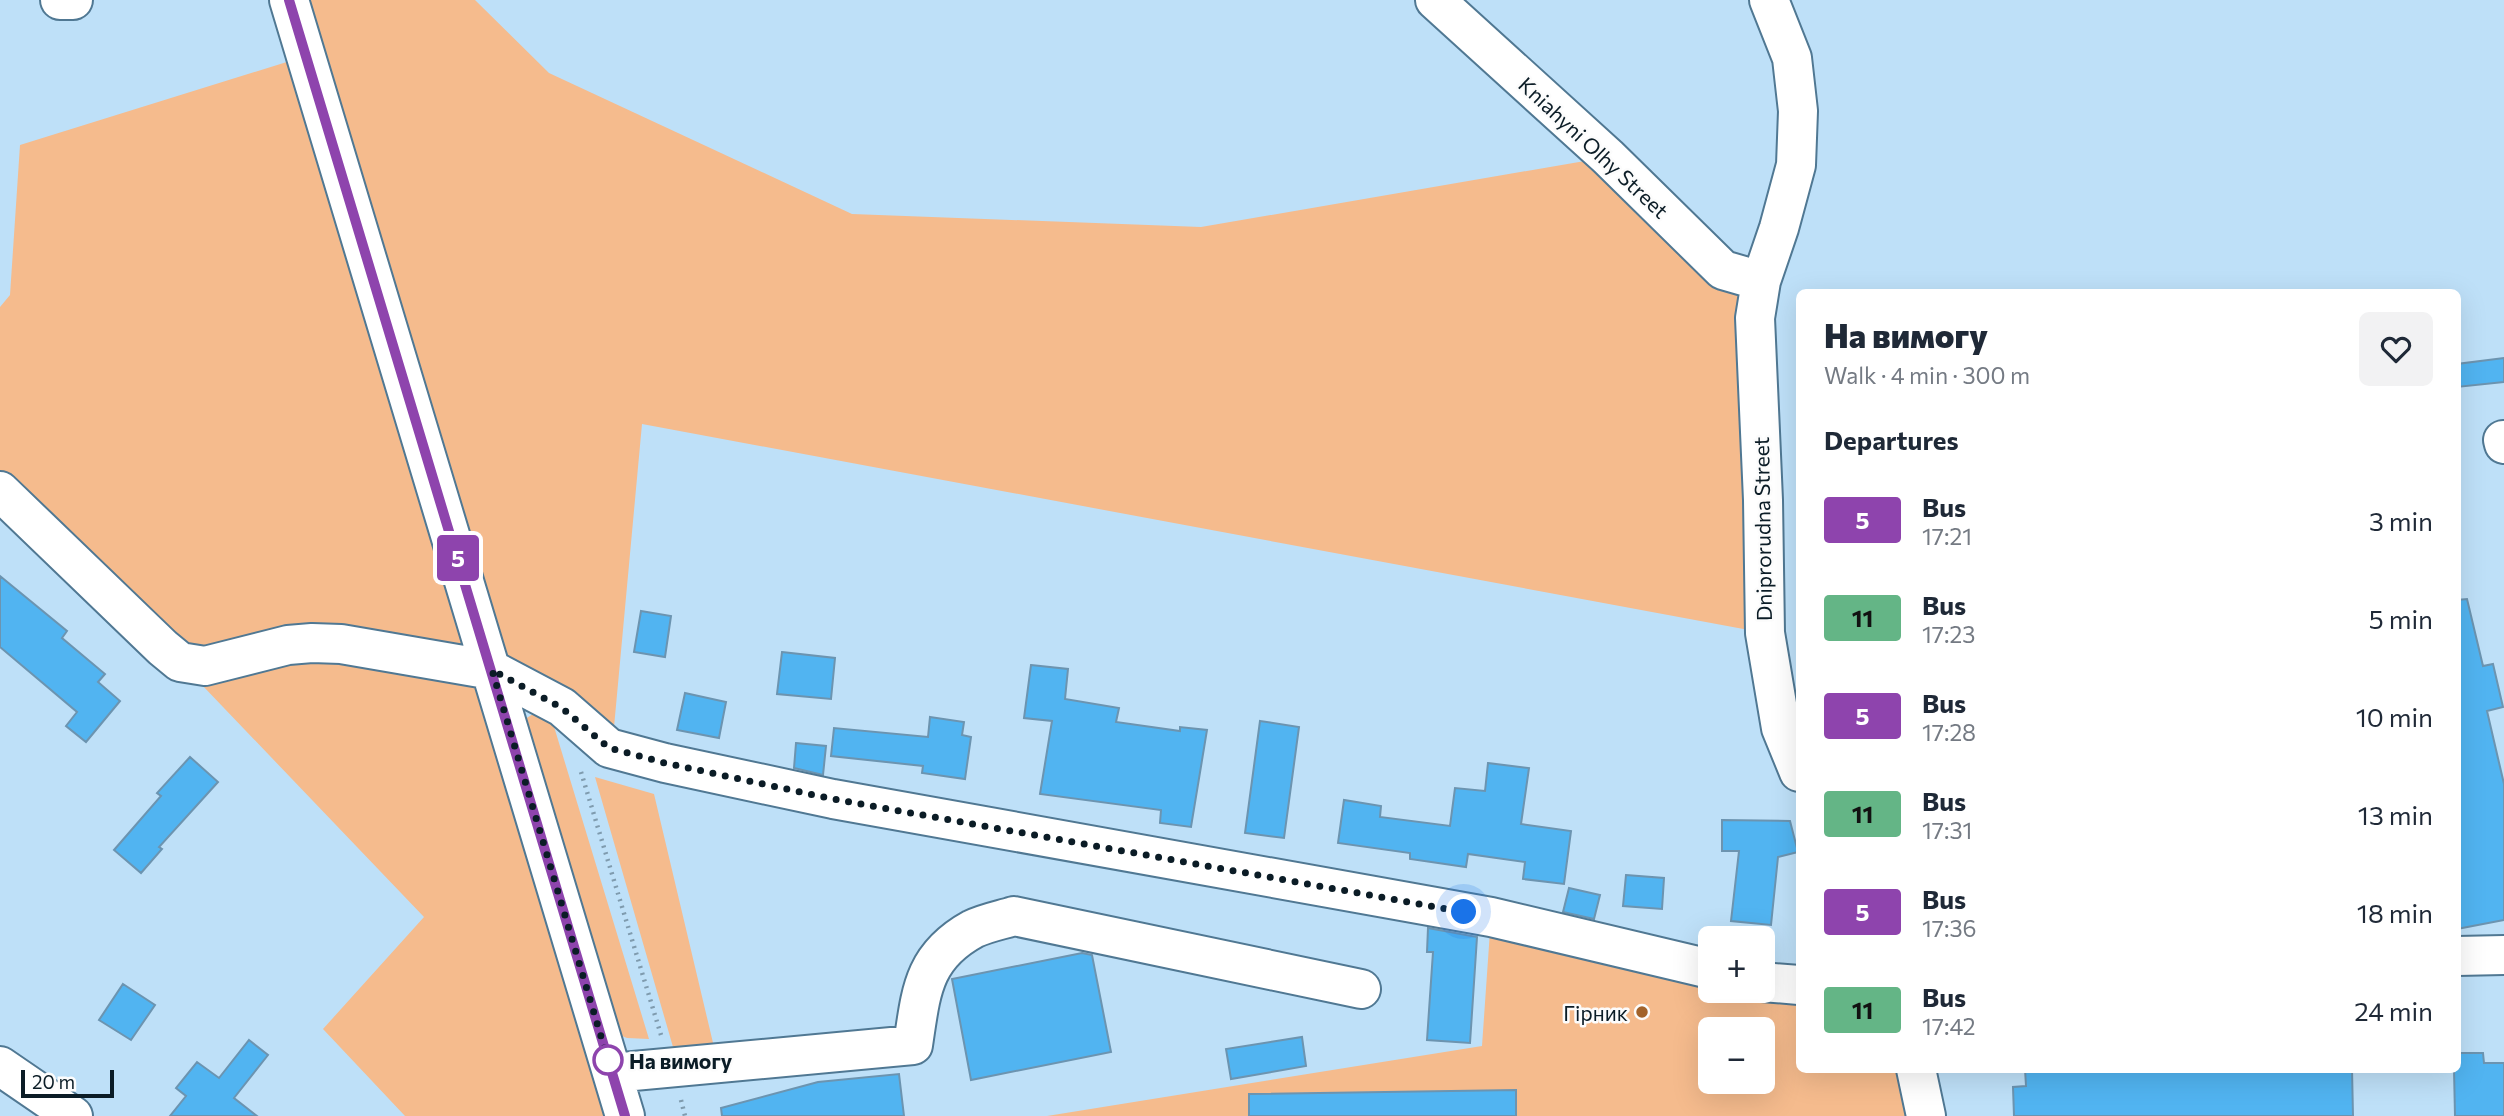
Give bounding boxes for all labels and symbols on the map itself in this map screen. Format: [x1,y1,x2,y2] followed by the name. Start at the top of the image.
[1514,71,1674,223] street label: Kniahyni Olhy Street
[1748,437,1776,621] street label: Dniprorudna Street
[435,535,481,581] line badge: 5
[1446,894,1481,929] your location
[1563,1000,1628,1025] place label: Гірник
[1634,1004,1650,1020] marker: Гірник
[593,1045,623,1075] marker: На вимогу
[629,1048,733,1073] place label: На вимогу
[21,1067,114,1099] scale bar

